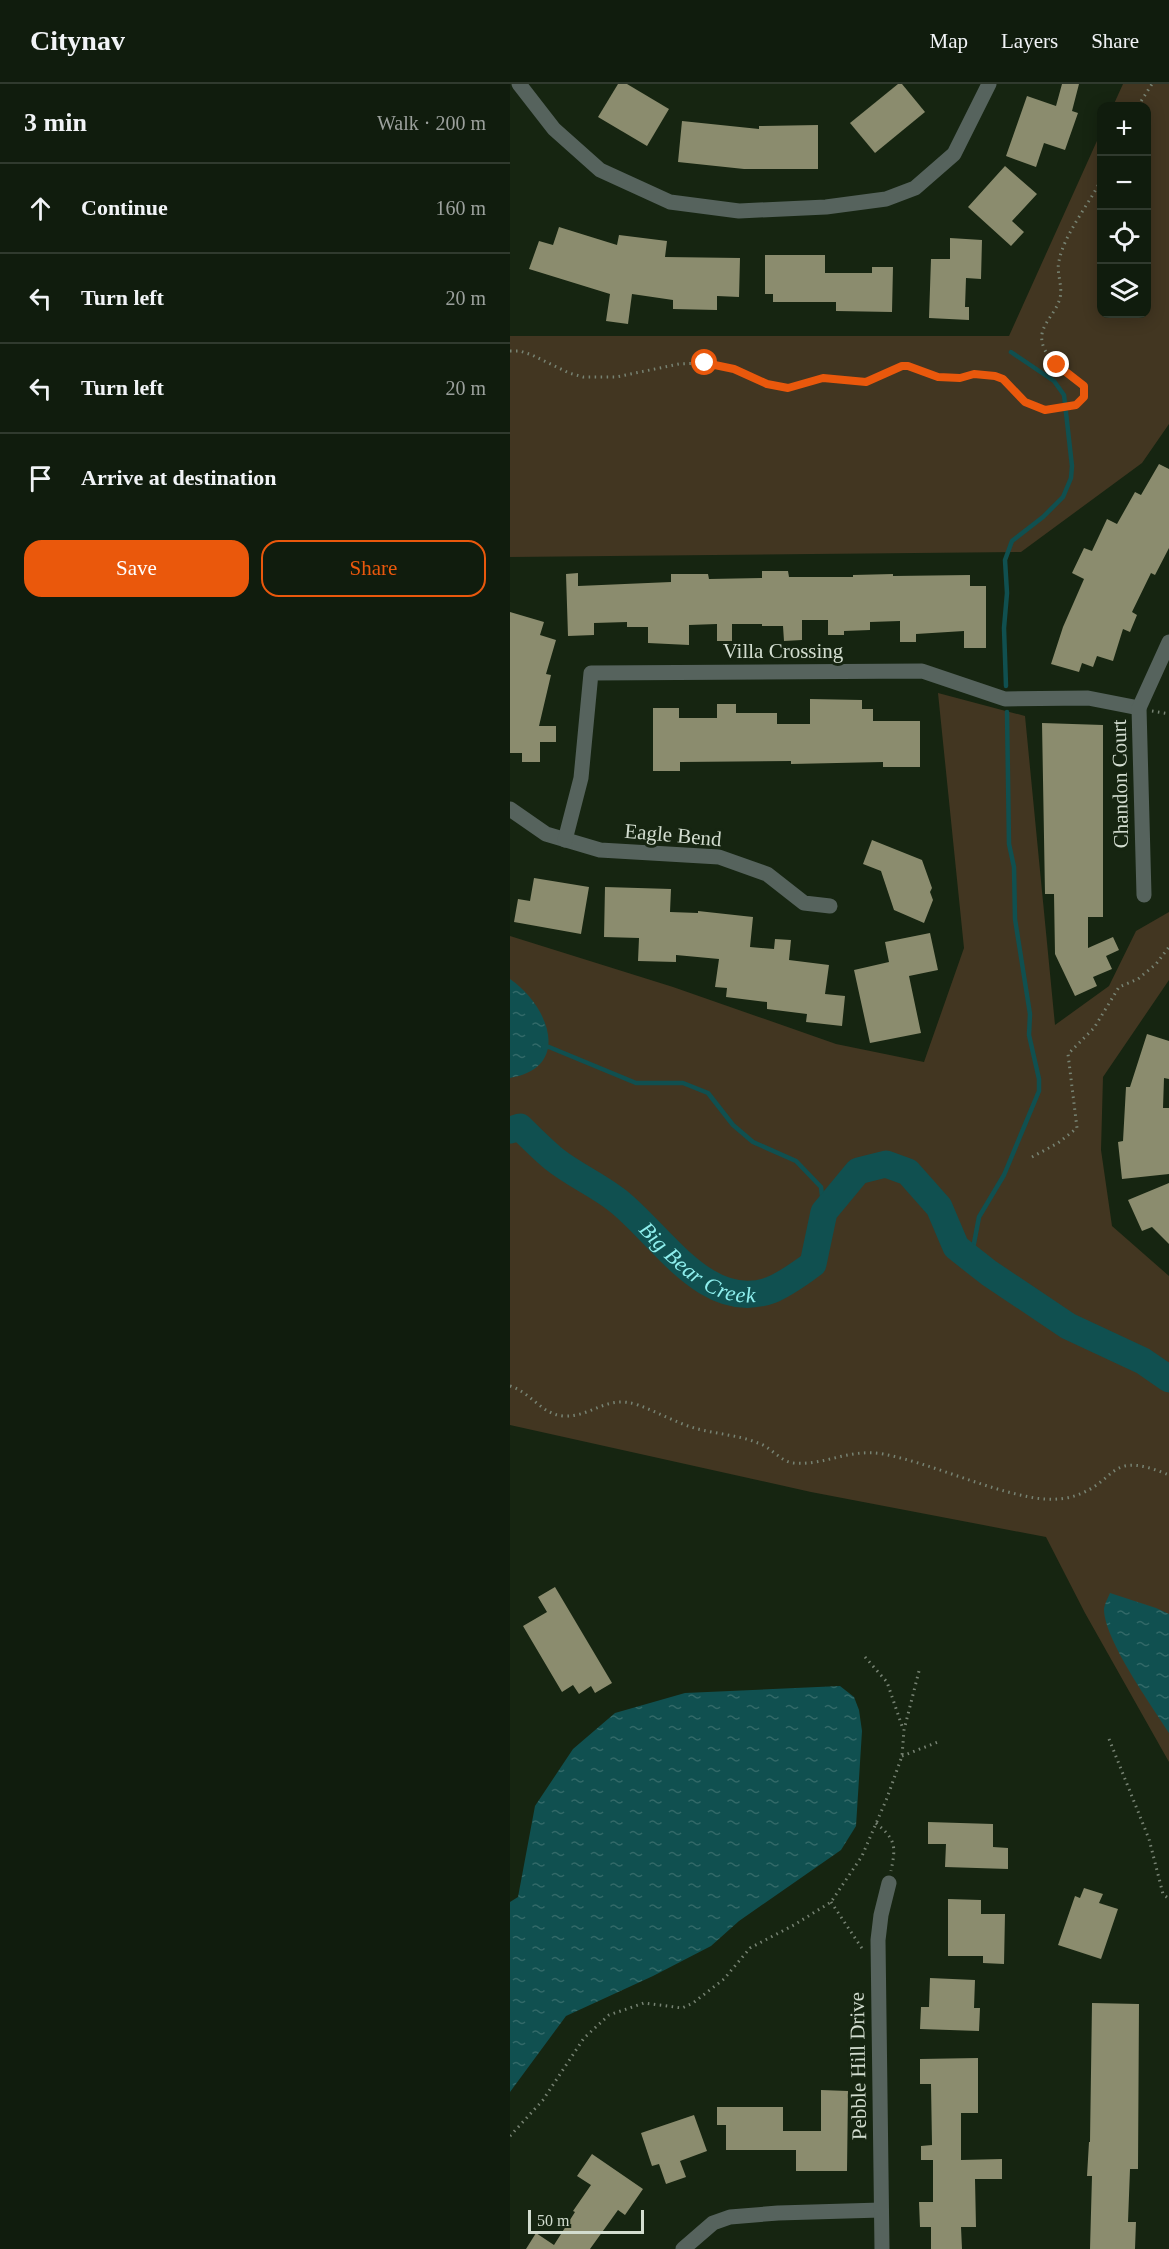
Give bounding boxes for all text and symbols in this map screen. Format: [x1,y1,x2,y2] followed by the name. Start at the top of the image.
[30,25,125,56] text: Citynav
[930,29,968,53] text: Map
[1001,29,1058,53] text: Layers
[1091,29,1139,53] text: Share
[1097,102,1151,318] map controls
[1097,102,1151,156] button: +
[24,108,87,137] text: 3 min
[377,112,486,134] text: Walk · 200 m
[1097,156,1151,210] button: −
[24,192,57,225] icon: ahead
[81,195,168,220] text: Continue
[435,197,486,219] text: 160 m
[1097,210,1151,264] button: locate
[1097,264,1151,318] button: layers
[24,282,57,315] icon: left
[81,285,164,310] text: Turn left
[445,287,486,309] text: 20 m
[691,349,717,375] route start
[1043,351,1069,377] route end
[24,372,57,405] icon: left
[81,375,164,400] text: Turn left
[445,377,486,399] text: 20 m
[24,462,57,495] icon: arrive
[81,465,277,490] text: Arrive at destination
[24,540,249,597] button: Save
[261,540,486,597] button: Share
[723,639,844,663] street label: Villa Crossing
[1107,719,1133,849] street label: Chandon Court
[623,819,723,851] street label: Eagle Bend
[635,1216,757,1307] water label: Big Bear Creek
[845,1992,871,2140] street label: Pebble Hill Drive
[528,2207,644,2234] scale bar
[537,2212,569,2229] text: 50 m

